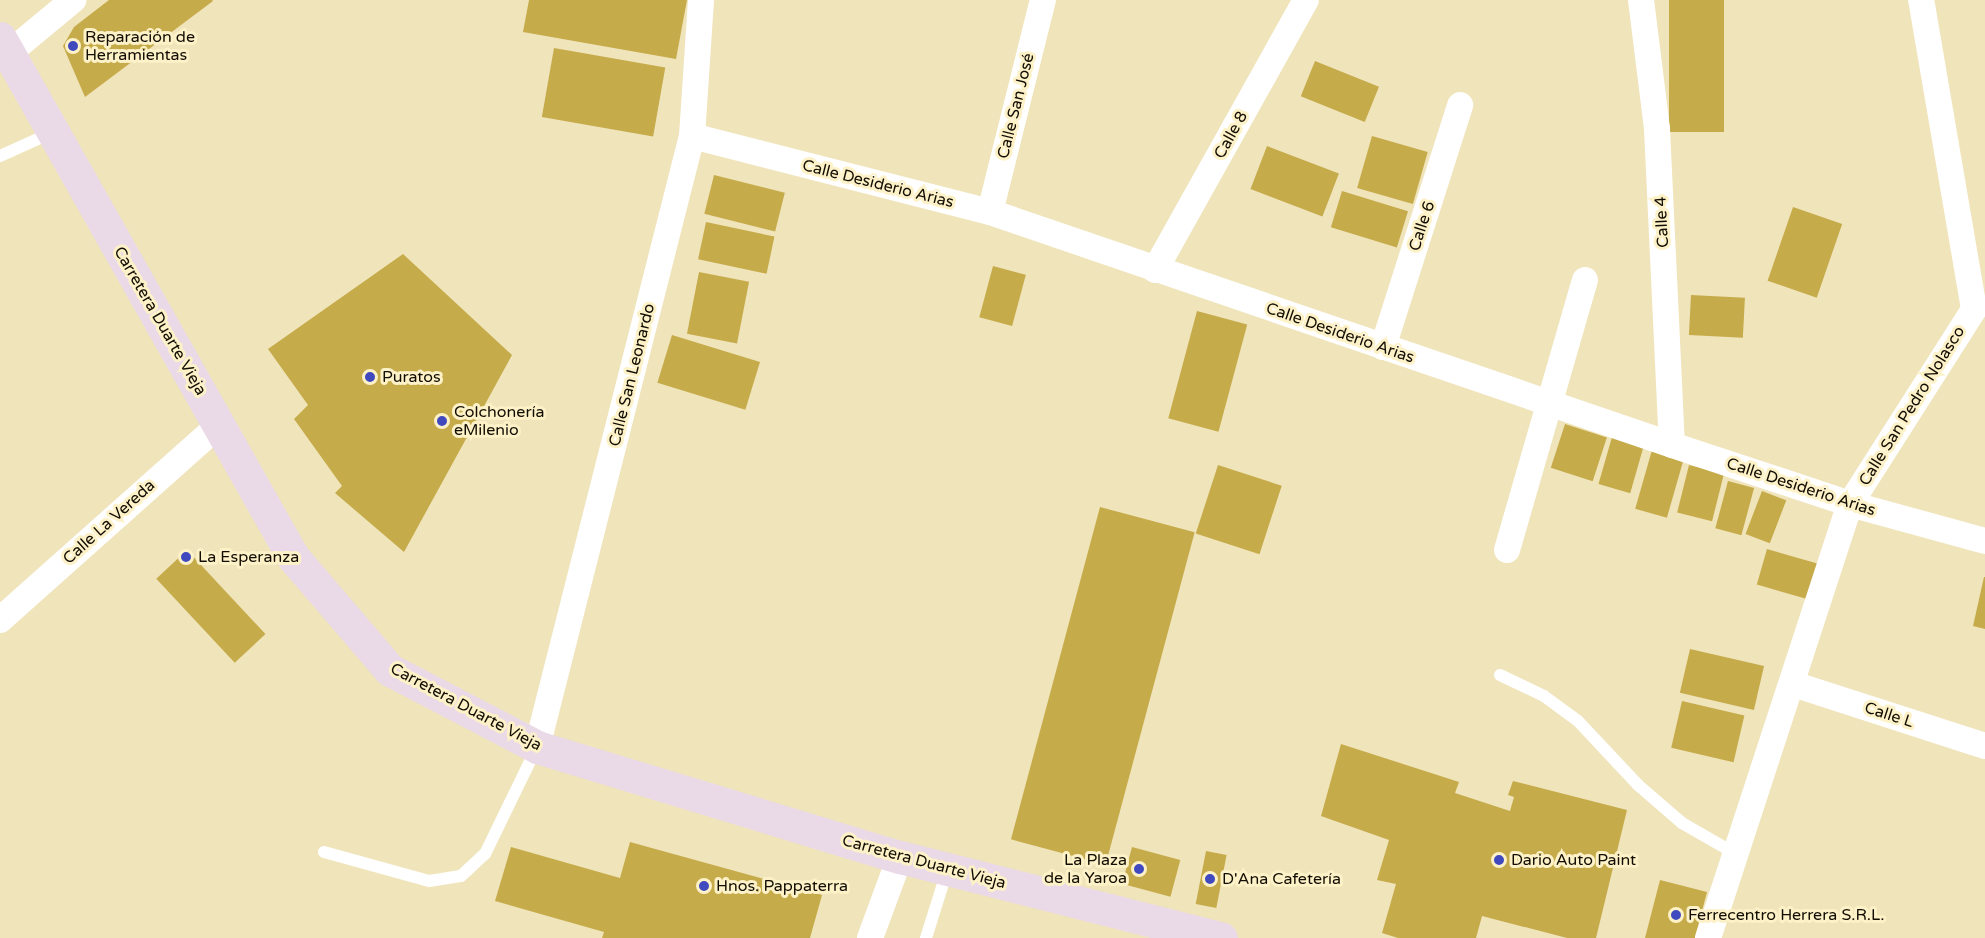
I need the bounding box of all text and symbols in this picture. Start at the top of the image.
place label: Reparación de Herramientas [85,27,195,65]
marker: Reparación de Herramientas [66,39,80,53]
street label: Calle San José [994,51,1038,161]
street label: Calle 8 [1210,108,1252,162]
street label: Calle Desiderio Arias [800,156,956,212]
street label: Calle 4 [1651,196,1673,248]
street label: Calle 6 [1405,199,1439,253]
street label: Carretera Duarte Vieja [110,243,210,399]
street label: Calle Desiderio Arias [1263,299,1417,367]
street label: Calle San Leonardo [605,302,659,448]
street label: Calle San Pedro Nolasco [1855,323,1969,489]
place label: Puratos [382,367,441,387]
marker: Puratos [363,370,377,384]
place label: Colchonería eMilenio [454,402,544,440]
marker: Colchonería eMilenio [435,414,449,428]
street label: Calle Desiderio Arias [1724,454,1878,520]
street label: Calle La Vereda [59,476,159,568]
place label: La Esperanza [198,547,299,567]
marker: La Esperanza [179,550,193,564]
street label: Carretera Duarte Vieja [387,659,545,755]
street label: Calle L [1862,698,1916,732]
street label: Carretera Duarte Vieja [840,831,1008,893]
place label: La Plaza de la Yaroa [1044,850,1127,888]
place label: Dario Auto Paint [1511,850,1636,870]
marker: Dario Auto Paint [1492,853,1506,867]
marker: La Plaza de la Yaroa [1132,862,1146,876]
place label: D'Ana Cafetería [1222,869,1341,889]
marker: D'Ana Cafetería [1203,872,1217,886]
place label: Hnos. Pappaterra [716,876,848,896]
marker: Hnos. Pappaterra [697,879,711,893]
place label: Ferrecentro Herrera S.R.L. [1688,905,1884,925]
marker: Ferrecentro Herrera S.R.L. [1669,908,1683,922]

